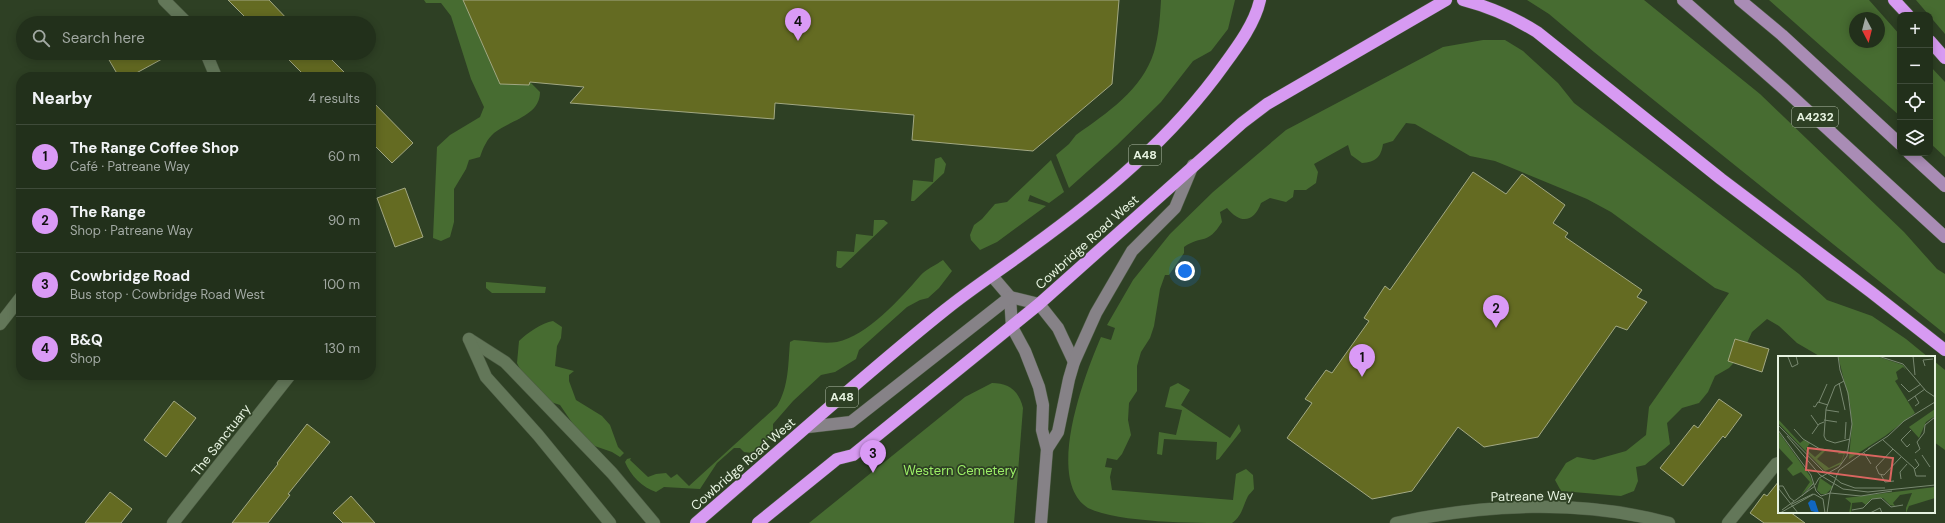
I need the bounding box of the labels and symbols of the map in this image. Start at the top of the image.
pin: 4 [785,8,811,41]
north arrow [1849,12,1885,48]
road number: A4232 [1792,107,1838,127]
road number: A48 [1129,145,1161,165]
street label: Cowbridge Road West [1032,191,1142,293]
your location [1175,261,1195,281]
pin: 2 [1483,295,1509,328]
pin: 1 [1349,344,1375,377]
inset map [1778,356,1935,513]
road number: A48 [826,387,858,407]
street label: The Sanctuary [188,401,254,479]
street label: Cowbridge Road West [687,414,799,514]
pin: 3 [860,440,886,473]
park label: Western Cemetery [903,462,1017,479]
street label: Patreane Way [1491,487,1573,505]

